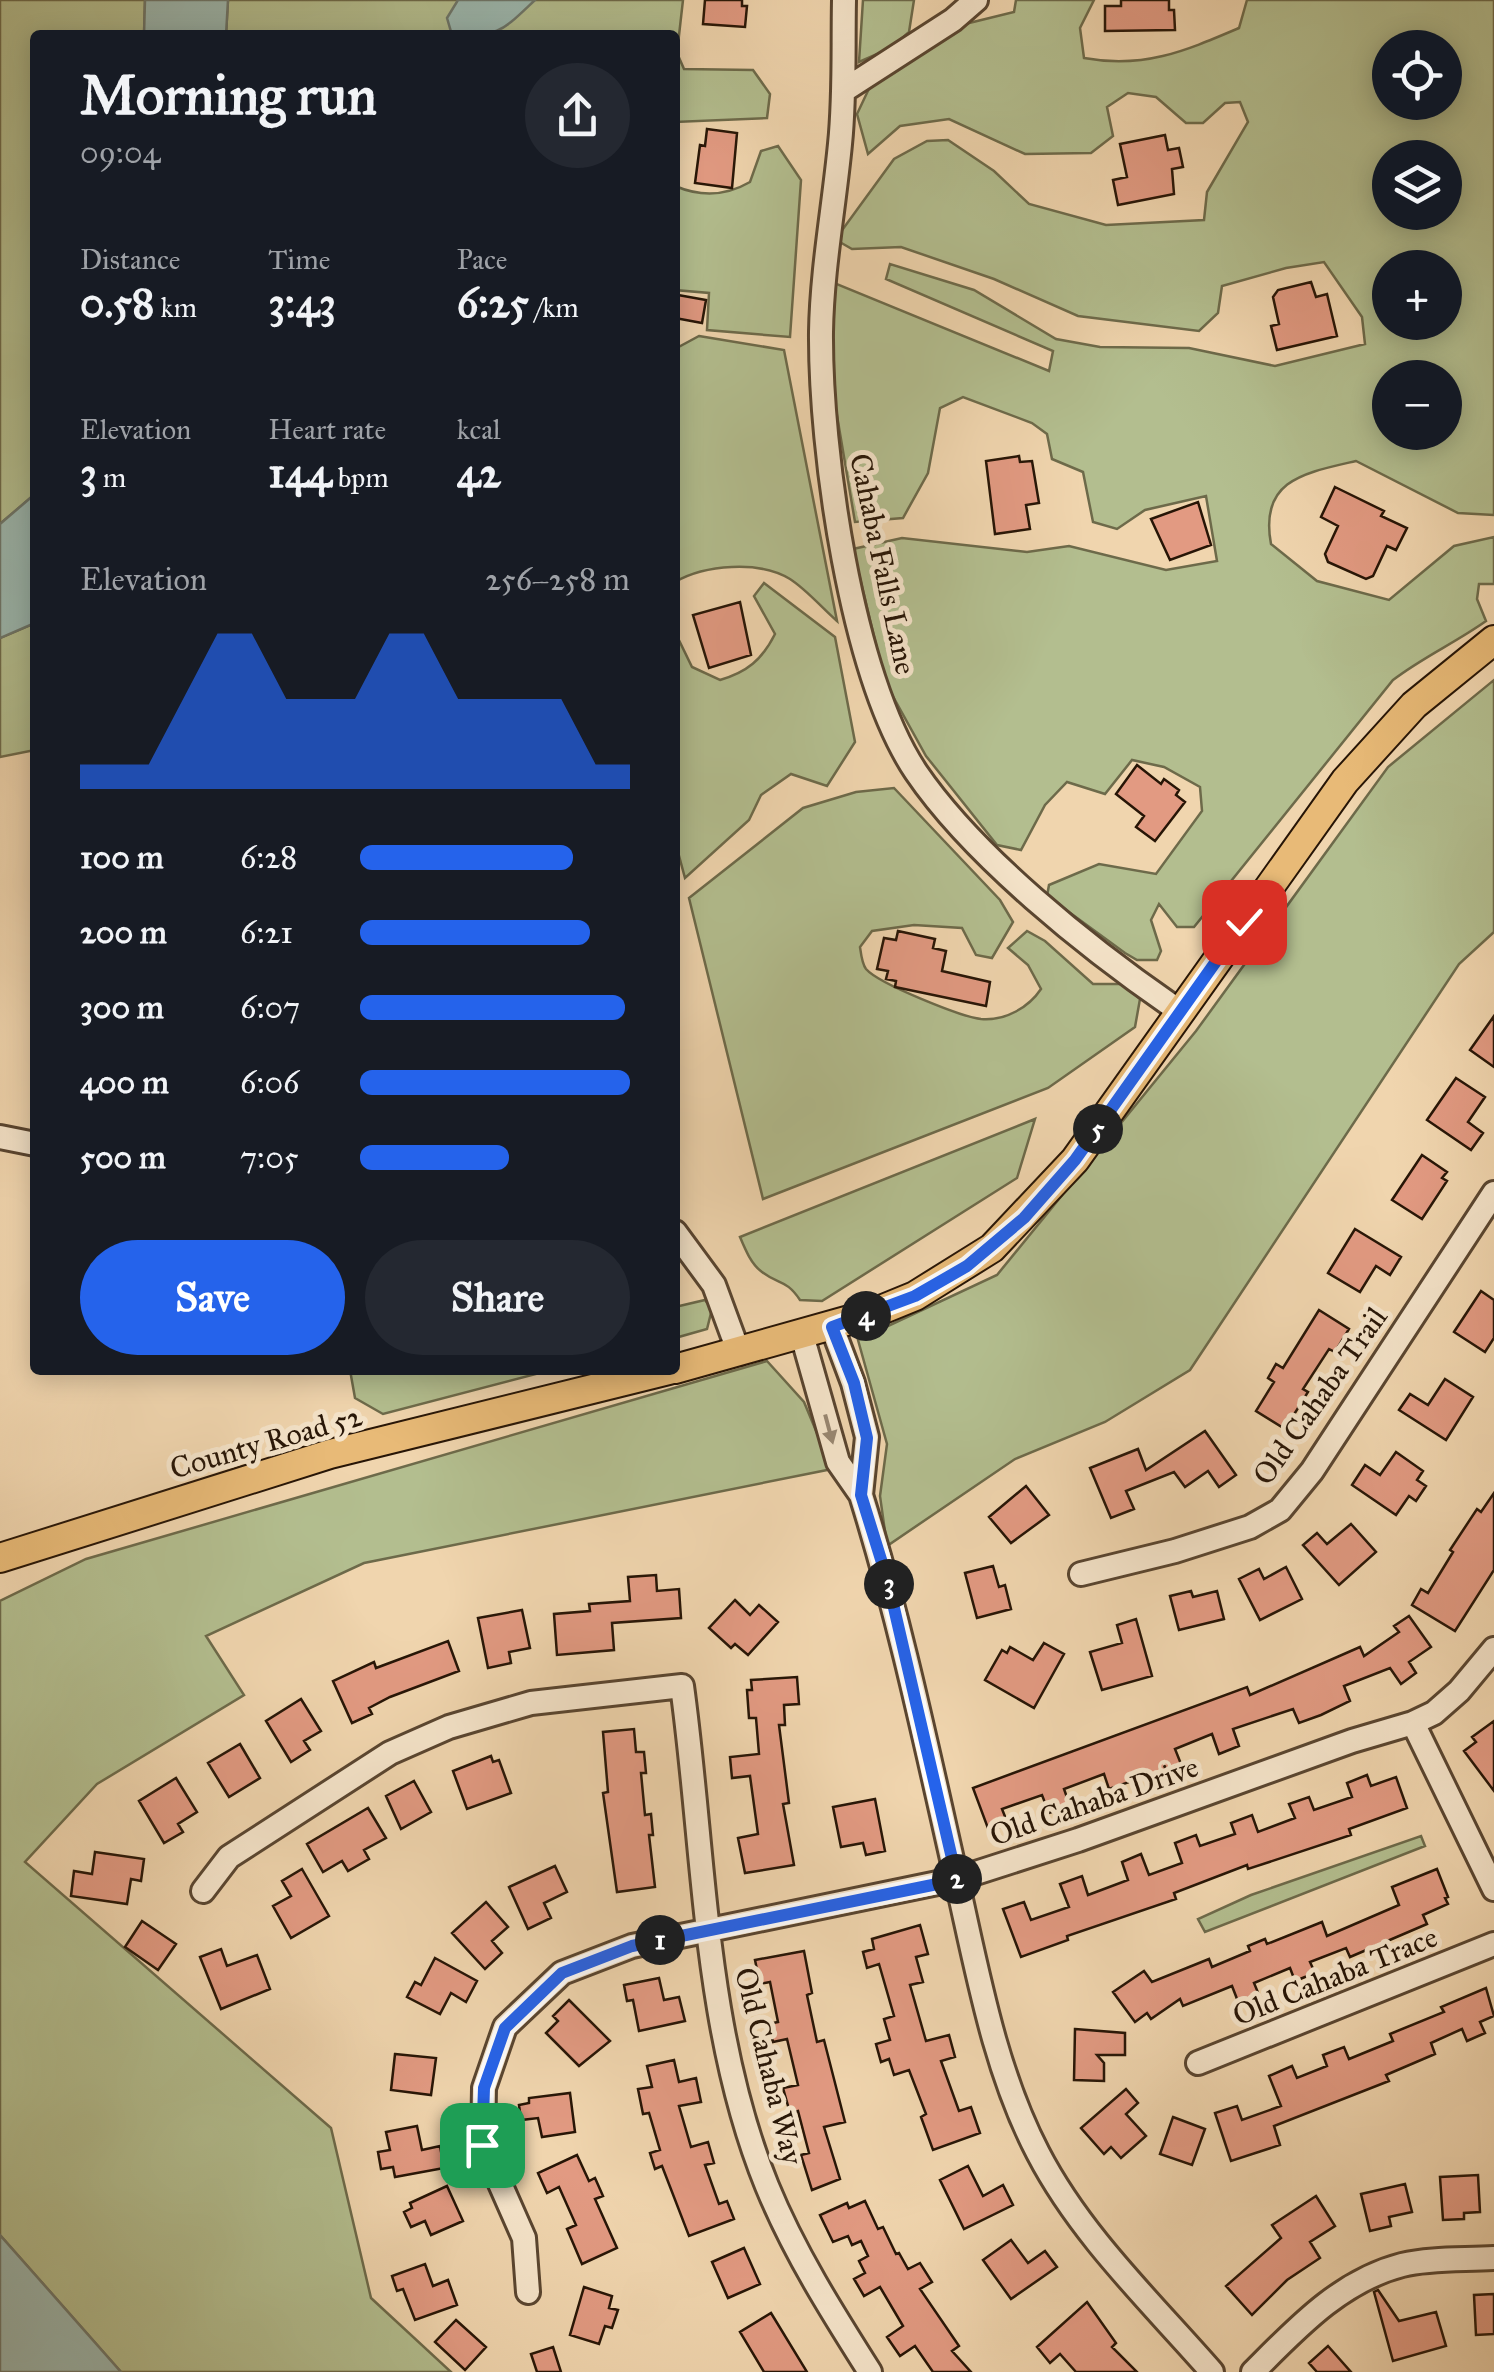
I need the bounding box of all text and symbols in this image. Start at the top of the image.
map controls [1372,30,1462,450]
button: locate [1372,30,1462,120]
text: Morning run [80,62,377,129]
button: share [525,63,630,168]
text: 09:04 [80,133,160,172]
button: layers [1372,140,1462,230]
text: Distance [80,242,180,277]
text: Time [268,242,330,277]
text: Pace [457,242,507,277]
button: + [1372,250,1462,340]
text: 0.58 [80,277,154,329]
text: 3:43 [268,277,336,329]
text: 6:25 [457,277,529,329]
text: km [154,290,197,325]
text: /km [529,290,579,325]
button: − [1372,360,1462,450]
text: Elevation [80,412,191,447]
text: Heart rate [268,412,386,447]
text: kcal [457,412,501,447]
text: 3 [80,447,97,499]
text: 144 [268,447,332,499]
text: 42 [457,447,501,499]
street label: Cahaba Falls Lane [842,450,924,678]
text: m [97,460,126,495]
text: bpm [332,460,389,495]
text: Elevation [80,560,207,599]
text: 256–258 m [485,560,630,599]
text: 100 m [80,838,164,877]
text: 6:28 [240,838,297,877]
pin [1202,880,1287,965]
icon: check [1217,895,1272,950]
text: 200 m [80,913,167,952]
text: 6:21 [240,913,293,952]
text: 300 m [80,988,164,1027]
text: 6:07 [240,988,300,1027]
text: 400 m [80,1063,169,1102]
text: 6:06 [240,1063,300,1102]
pin: 5 [1073,1104,1123,1154]
text: 5 [1091,1111,1105,1146]
text: 500 m [80,1138,166,1177]
text: 7:05 [240,1138,299,1177]
button: Save [80,1240,345,1355]
button: Share [365,1240,630,1355]
pin: 4 [841,1291,891,1341]
text: 4 [858,1298,874,1333]
street label: Old Cahaba Trail [1245,1299,1395,1492]
street label: County Road 52 [166,1397,366,1487]
one-way arrow [822,1414,838,1445]
pin: 3 [864,1559,914,1609]
text: 3 [883,1566,895,1601]
street label: Old Cahaba Drive [985,1749,1203,1853]
pin: 2 [932,1854,982,1904]
text: 2 [950,1861,964,1896]
pin: 1 [635,1915,685,1965]
street label: Old Cahaba Trace [1227,1919,1443,2033]
text: 1 [654,1922,666,1957]
street label: Old Cahaba Way [727,1964,811,2169]
pin [440,2103,525,2188]
icon: arrive [455,2118,510,2173]

